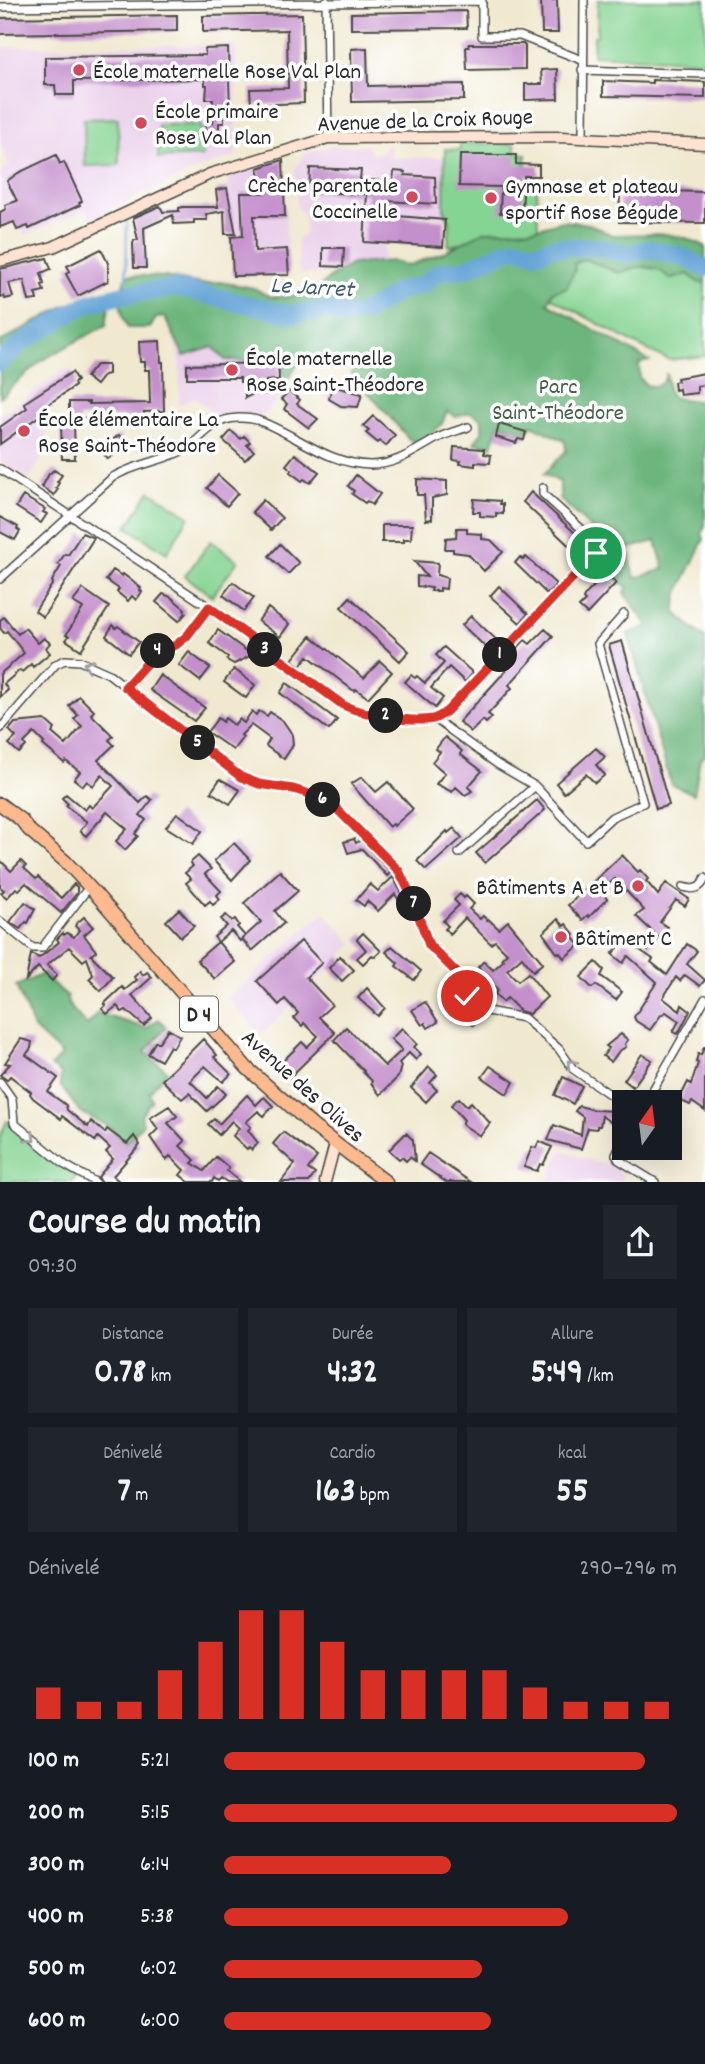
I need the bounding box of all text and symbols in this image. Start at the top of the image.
place label: École maternelle Rose Val Plan [93,57,361,90]
marker: École maternelle Rose Val Plan [71,62,87,78]
place label: École primaire Rose Val Plan [155,97,279,156]
street label: Avenue de la Croix Rouge [317,102,533,143]
marker: École primaire Rose Val Plan [133,115,149,131]
place label: Crèche parentale Coccinelle [247,171,398,230]
place label: Gymnase et plateau sportif Rose Bégude [505,172,678,231]
marker: Crèche parentale Coccinelle [404,189,420,205]
marker: Gymnase et plateau sportif Rose Bégude [483,190,499,206]
water label: Le Jarret [269,270,356,308]
place label: École maternelle Rose Saint-Théodore [246,344,424,403]
marker: École maternelle Rose Saint-Théodore [224,362,240,378]
park label: Parc Saint-Théodore [492,372,624,431]
place label: École élémentaire La Rose Saint-Théodore [38,405,219,464]
marker: École élémentaire La Rose Saint-Théodore [16,423,32,439]
pin [566,523,626,583]
icon: arrive [577,534,615,572]
pin: 3 [247,632,282,668]
pin: 4 [140,634,176,668]
text: 3 [260,636,269,663]
text: 4 [154,637,161,664]
pin: 1 [482,638,518,672]
text: 1 [497,641,502,668]
one-way arrow [83,659,95,673]
pin: 2 [368,698,404,734]
text: 2 [381,702,390,729]
pin: 5 [180,726,216,760]
text: 5 [193,729,202,756]
pin: 6 [306,782,340,818]
text: 6 [318,786,327,813]
place label: Bâtiments A et B [476,873,624,906]
marker: Bâtiments A et B [630,878,646,894]
pin: 7 [396,886,432,922]
text: 7 [410,890,417,917]
place label: Bâtiment C [575,924,672,957]
marker: Bâtiment C [553,929,569,945]
pin [437,966,497,1026]
icon: check [448,977,486,1015]
road number: D 4 [180,996,218,1032]
street label: Avenue des Olives [233,1023,371,1152]
one-way arrow [566,1059,579,1072]
north arrow [612,1090,682,1160]
map controls [612,1090,682,1160]
one-way arrow [23,1130,36,1142]
text: Course du matin [28,1197,261,1252]
button: share [603,1205,677,1279]
text: 09:30 [28,1251,78,1284]
text: Distance [102,1322,164,1349]
text: Durée [332,1322,373,1349]
text: Allure [551,1322,594,1349]
text: 0.78 [94,1349,146,1399]
text: 4:32 [327,1349,378,1399]
text: 5:49 [531,1349,583,1399]
text: km [146,1364,172,1391]
text: /km [583,1364,614,1391]
text: Dénivelé [103,1441,162,1468]
text: Cardio [329,1441,376,1468]
text: kcal [558,1441,587,1468]
text: 7 [117,1468,131,1518]
text: 163 [315,1468,355,1518]
text: 55 [556,1468,588,1518]
text: m [131,1483,148,1510]
text: bpm [355,1483,390,1510]
text: Dénivelé [28,1553,100,1586]
text: 290–296 m [580,1553,677,1586]
text: 100 m [28,1745,79,1778]
text: 5:21 [140,1745,170,1778]
text: 200 m [28,1797,84,1830]
text: 5:15 [140,1797,170,1830]
text: 300 m [28,1849,84,1882]
text: 6:14 [140,1849,170,1882]
text: 400 m [28,1901,84,1934]
text: 5:38 [140,1901,174,1934]
text: 500 m [28,1953,85,1986]
text: 6:02 [140,1953,178,1986]
text: 600 m [28,2005,85,2038]
text: 6:00 [140,2005,180,2038]

